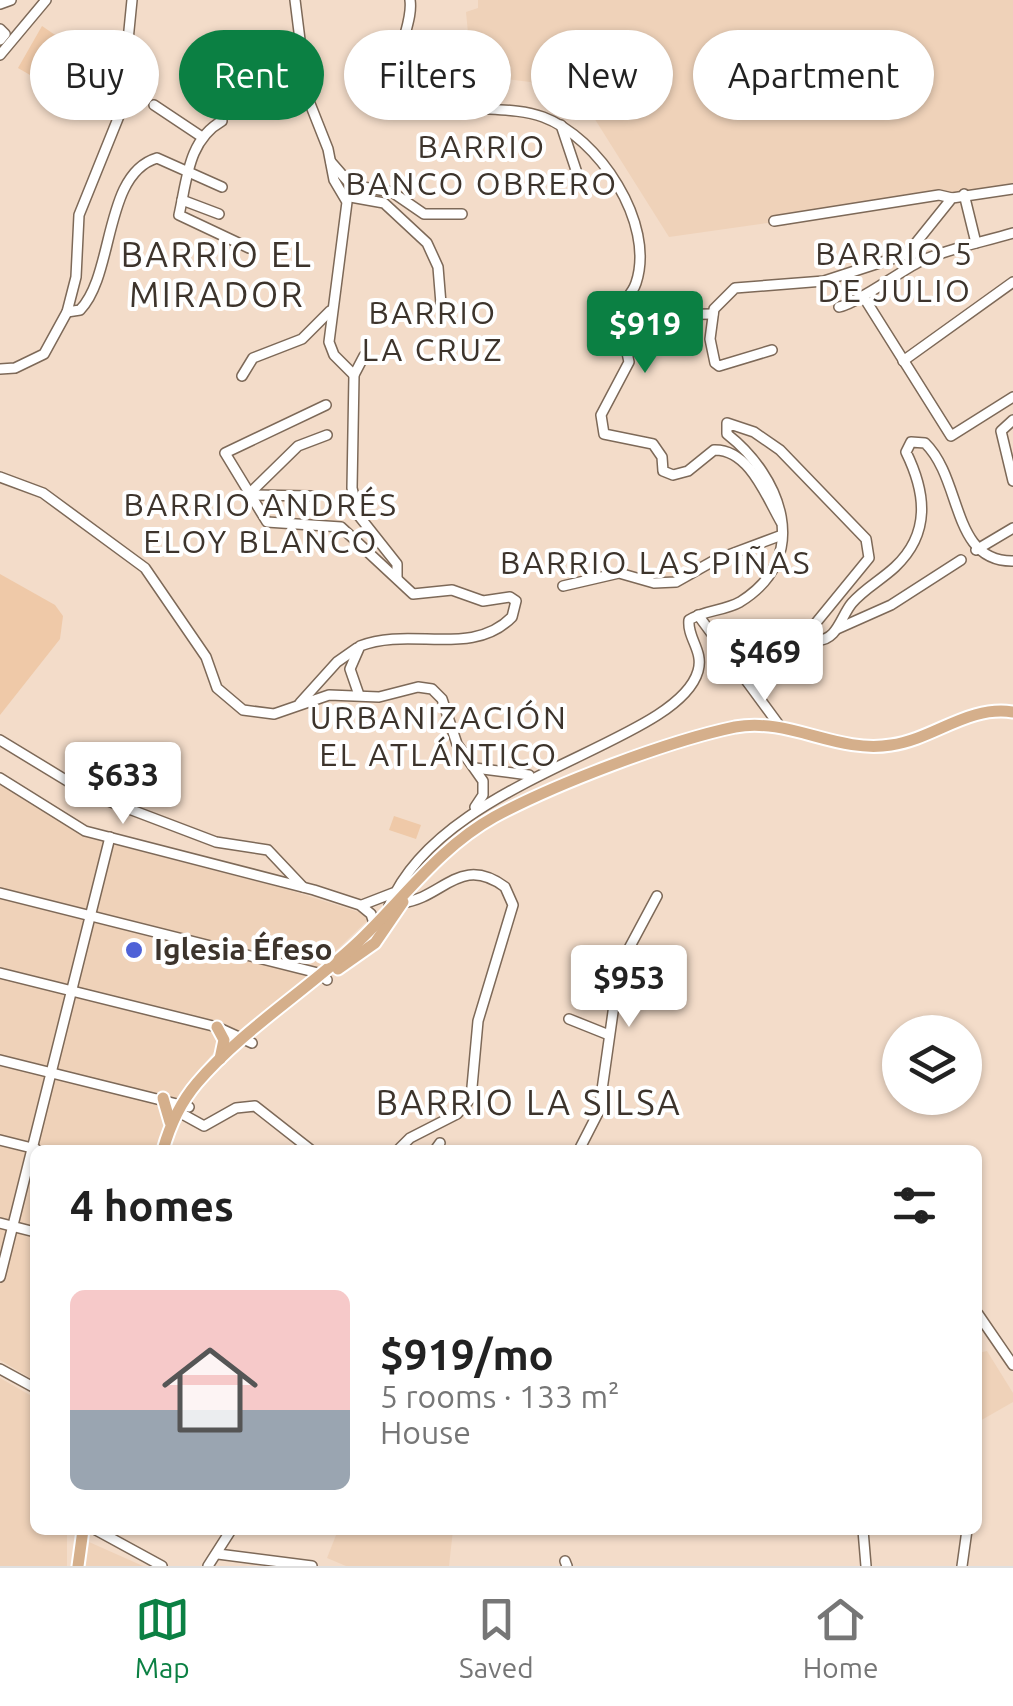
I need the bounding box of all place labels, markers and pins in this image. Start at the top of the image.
pin: $919 [586,291,704,376]
pin: $469 [706,619,824,704]
pin: $633 [64,742,182,827]
place label: Iglesia Éfeso [154,931,333,966]
marker: Iglesia Éfeso [123,939,145,961]
pin: $953 [570,945,688,1030]

